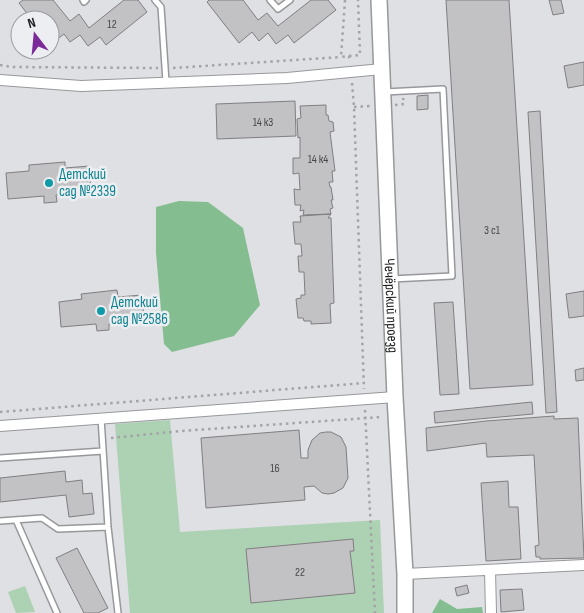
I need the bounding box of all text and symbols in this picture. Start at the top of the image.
north arrow [10,10,60,60]
text: N [26,14,37,32]
house number: 12 [107,17,117,32]
house number: 14 к3 [253,115,273,130]
house number: 14 к4 [308,152,328,167]
place label: Детский сад №2339 [59,165,116,201]
marker: Детский сад №2339 [43,177,55,189]
house number: 3 с1 [484,223,501,238]
street label: Чечёрский проезд [379,258,402,354]
place label: Детский сад №2586 [111,293,168,329]
marker: Детский сад №2586 [95,305,107,317]
house number: 16 [270,461,280,476]
house number: 22 [295,565,305,580]

